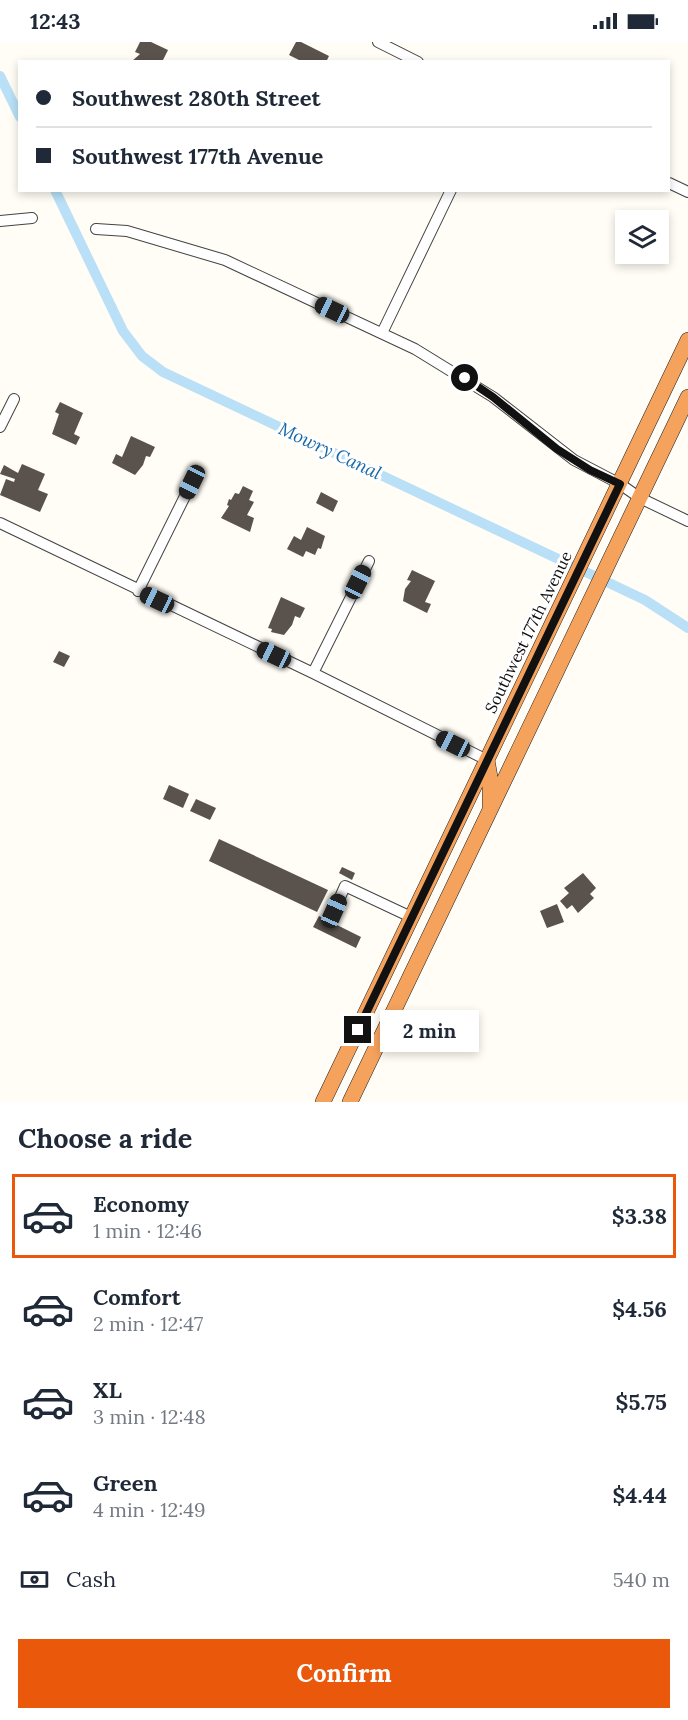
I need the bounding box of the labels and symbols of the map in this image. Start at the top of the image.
car [312,294,352,326]
route start [451,364,478,391]
water label: Mowry Canal [275,417,385,484]
car [176,462,208,502]
street label: Southwest 177th Avenue [480,547,576,716]
car [342,562,374,602]
car [137,584,177,616]
car [254,639,294,671]
car [433,728,473,760]
car [318,891,350,931]
callout: 2 min [379,1009,478,1051]
route end [344,1016,371,1043]

